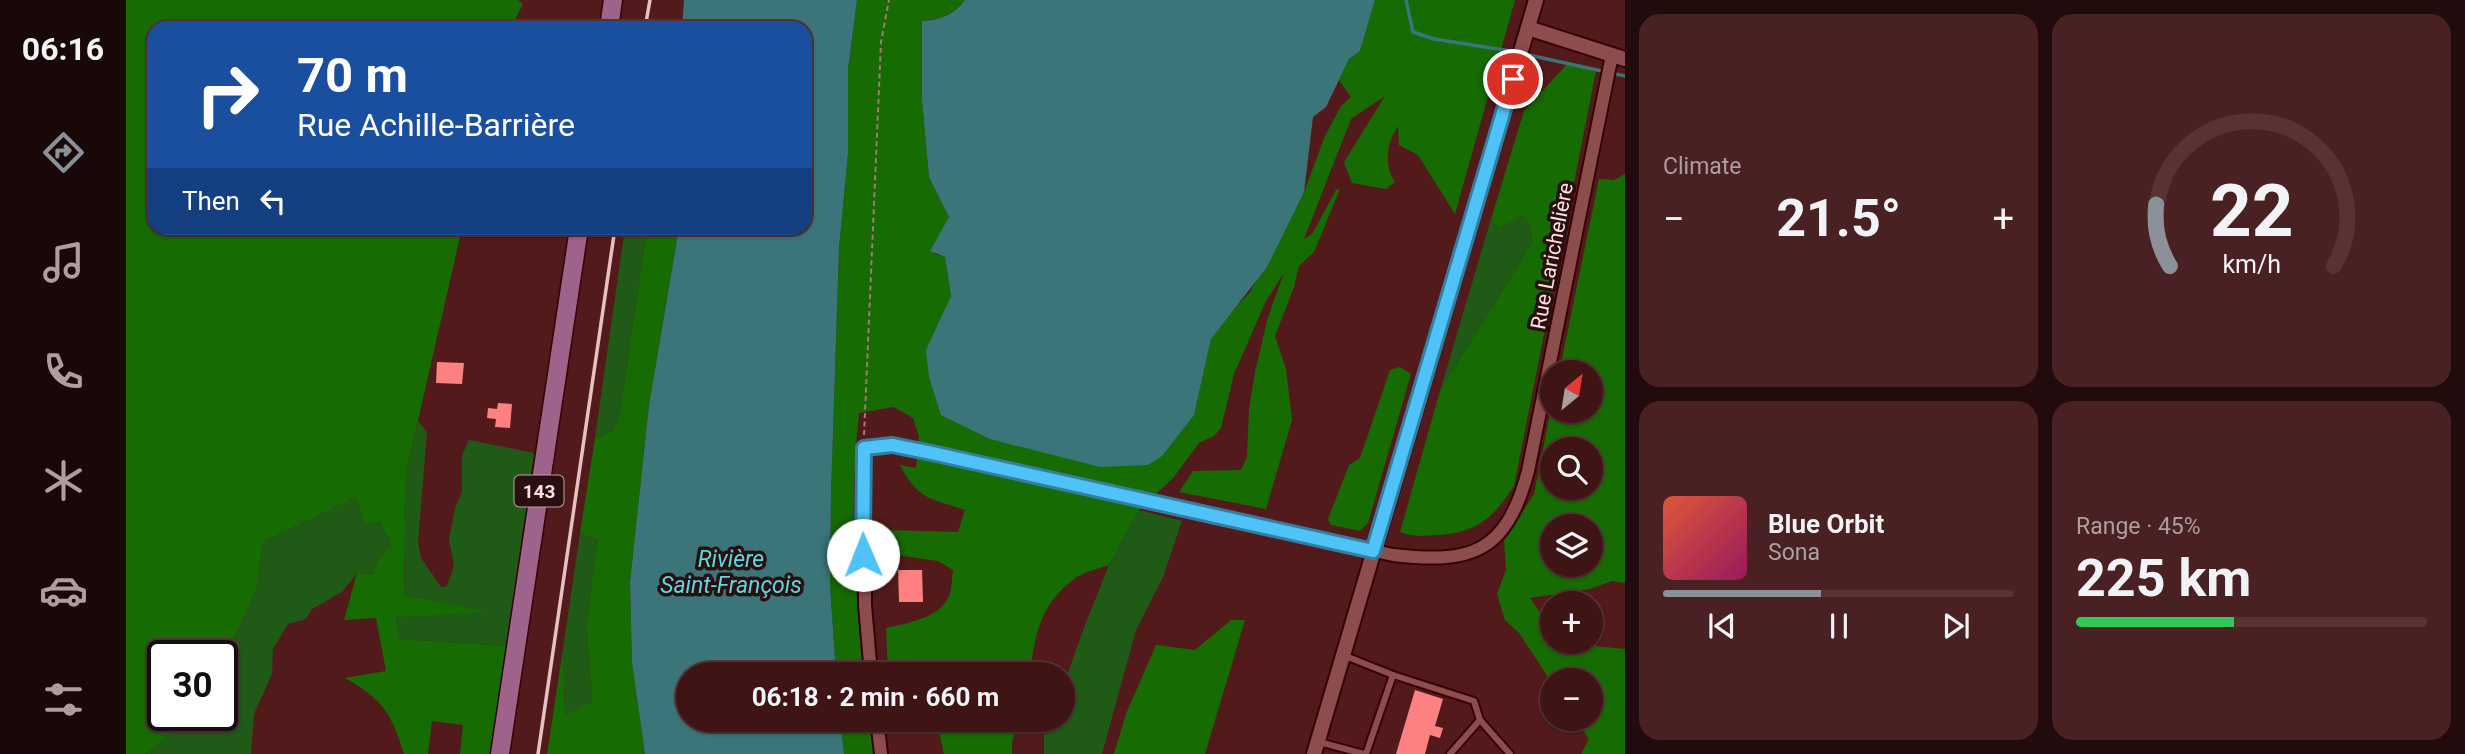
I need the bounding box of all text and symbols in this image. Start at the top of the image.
text: 06:16 [22,30,104,68]
text: 70 m [297,47,408,104]
icon: right [182,49,273,140]
pin [1483,49,1543,109]
icon: arrive [1494,60,1532,98]
text: Rue Achille-Barrière [297,106,575,144]
icon: directions [39,128,88,177]
text: Climate [1663,153,1742,180]
text: 22 [2210,169,2293,255]
street label: Rue Larichelière [1526,181,1578,331]
icon: left [254,182,292,220]
text: Then [182,186,240,216]
text: 21.5° [1776,188,1901,249]
text: − [1663,197,1685,241]
text: + [1992,197,2014,241]
icon: music [39,238,88,287]
text: km/h [2222,250,2281,279]
icon: phone [39,347,88,396]
north arrow [1540,360,1603,424]
map controls [1540,360,1603,731]
button: search [1540,437,1603,500]
icon: climate [39,456,88,505]
road number: 143 [514,476,564,506]
text: Blue Orbit [1768,509,1884,539]
text: Range · 45% [2076,513,2201,540]
button: layers [1540,514,1603,577]
position arrow [826,518,900,592]
text: Sona [1768,539,1820,566]
water label: Rivière Saint-François [660,546,802,599]
text: 225 km [2076,548,2251,609]
icon: car [39,566,88,615]
button: + [1540,591,1603,654]
icon: previous [1703,607,1741,645]
icon: pause [1820,607,1858,645]
icon: next [1937,607,1975,645]
speed limit sign: 30 [147,640,238,731]
button: − [1540,668,1603,731]
icon: filters [39,675,88,724]
text: 06:18 · 2 min · 660 m [752,682,999,712]

